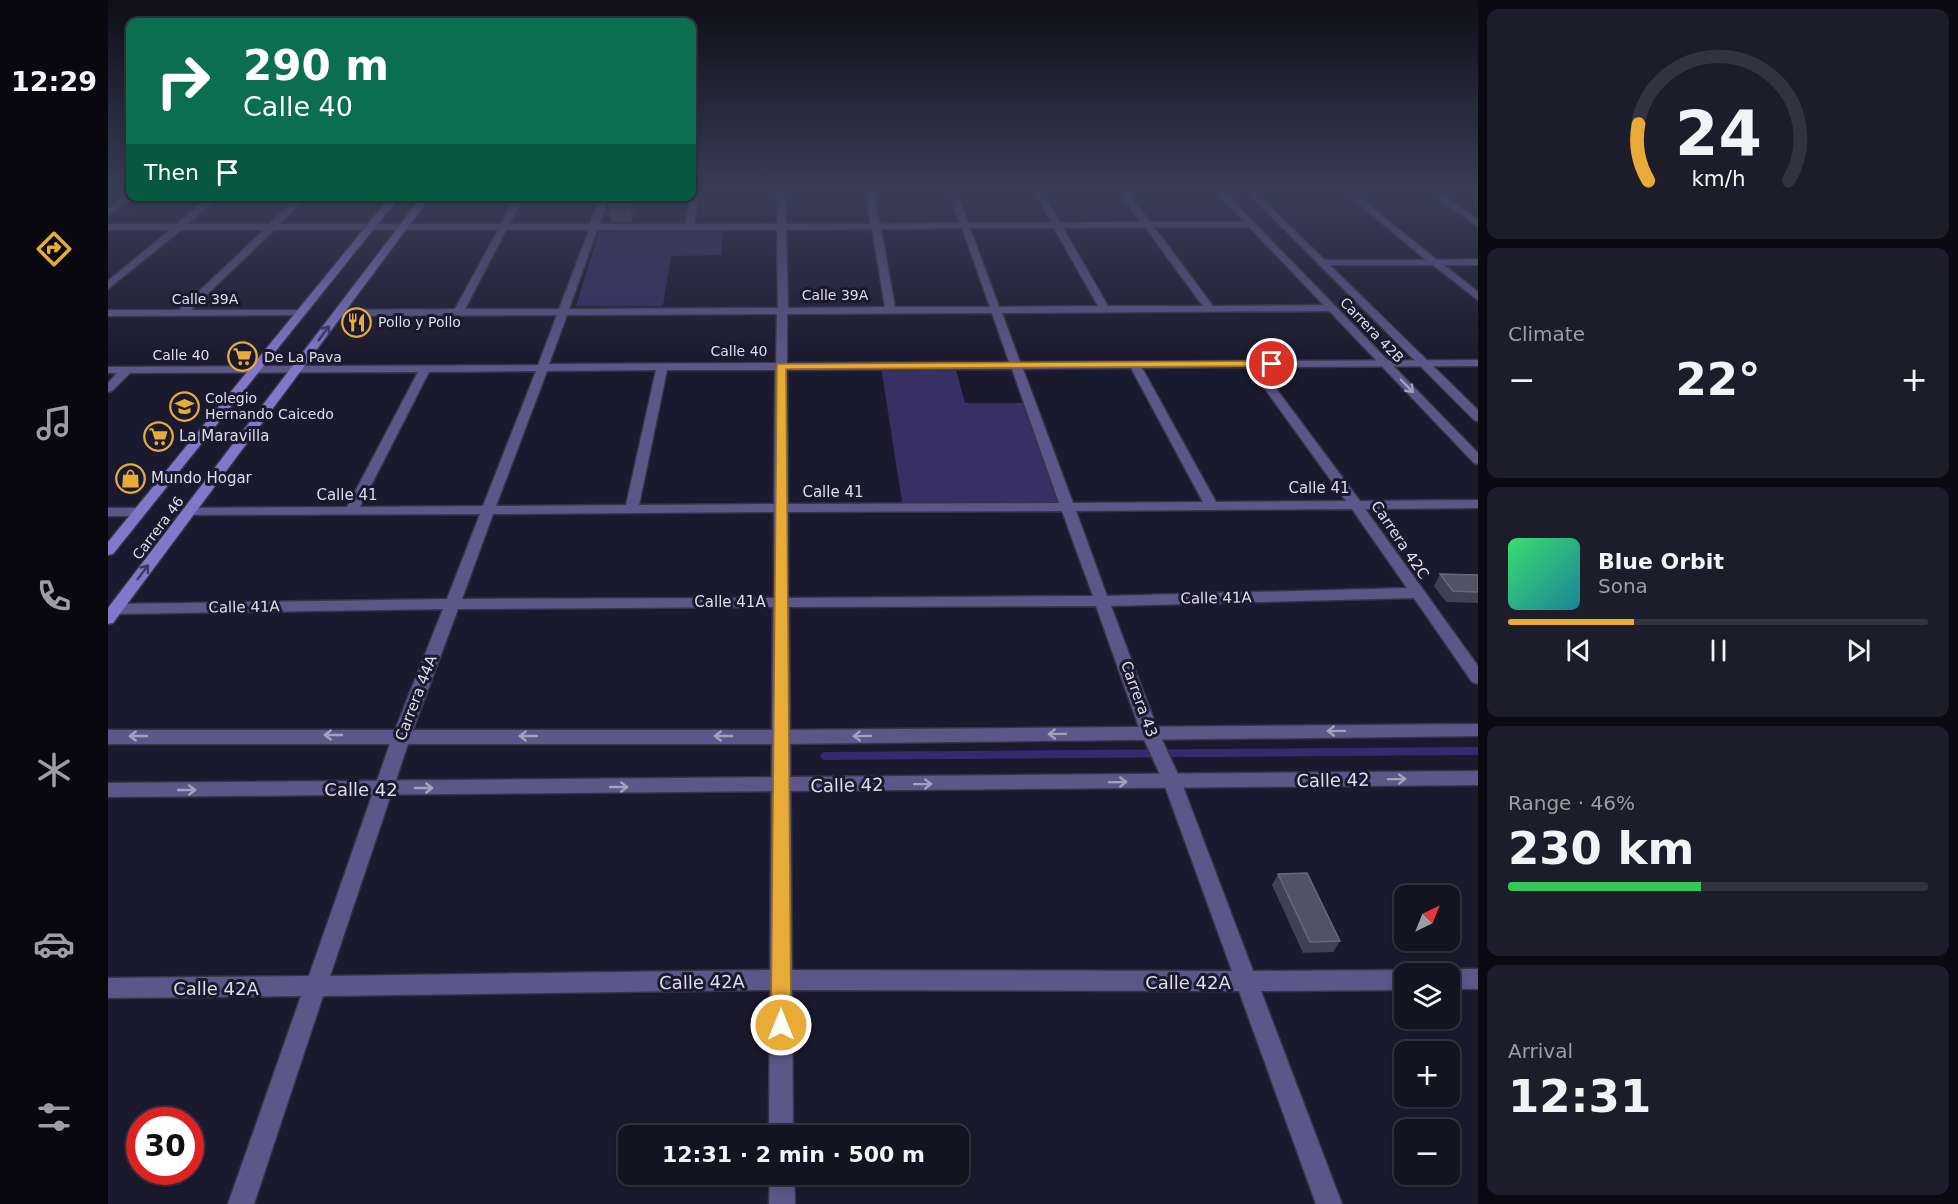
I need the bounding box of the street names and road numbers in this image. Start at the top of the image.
street label: Calle 39A [802,287,869,303]
street label: Calle 39A [172,291,239,307]
street label: Carrera 42B [1337,294,1407,366]
street label: Calle 40 [710,343,768,359]
street label: Calle 40 [152,347,210,363]
street label: Calle 41 [1288,479,1350,497]
street label: Calle 41 [802,483,864,501]
street label: Calle 41 [316,486,378,504]
street label: Carrera 46 [129,493,187,563]
street label: Carrera 42C [1367,498,1433,582]
street label: Calle 41A [1180,588,1253,608]
street label: Calle 41A [694,593,766,611]
street label: Calle 41A [208,597,281,617]
street label: Carrera 44A [391,652,441,743]
street label: Carrera 43 [1117,658,1161,740]
street label: Calle 42 [1296,769,1370,791]
street label: Calle 42 [810,774,884,796]
street label: Calle 42 [324,779,398,800]
street label: Calle 42A [659,971,746,993]
street label: Calle 42A [1145,972,1231,993]
street label: Calle 42A [173,978,259,999]

